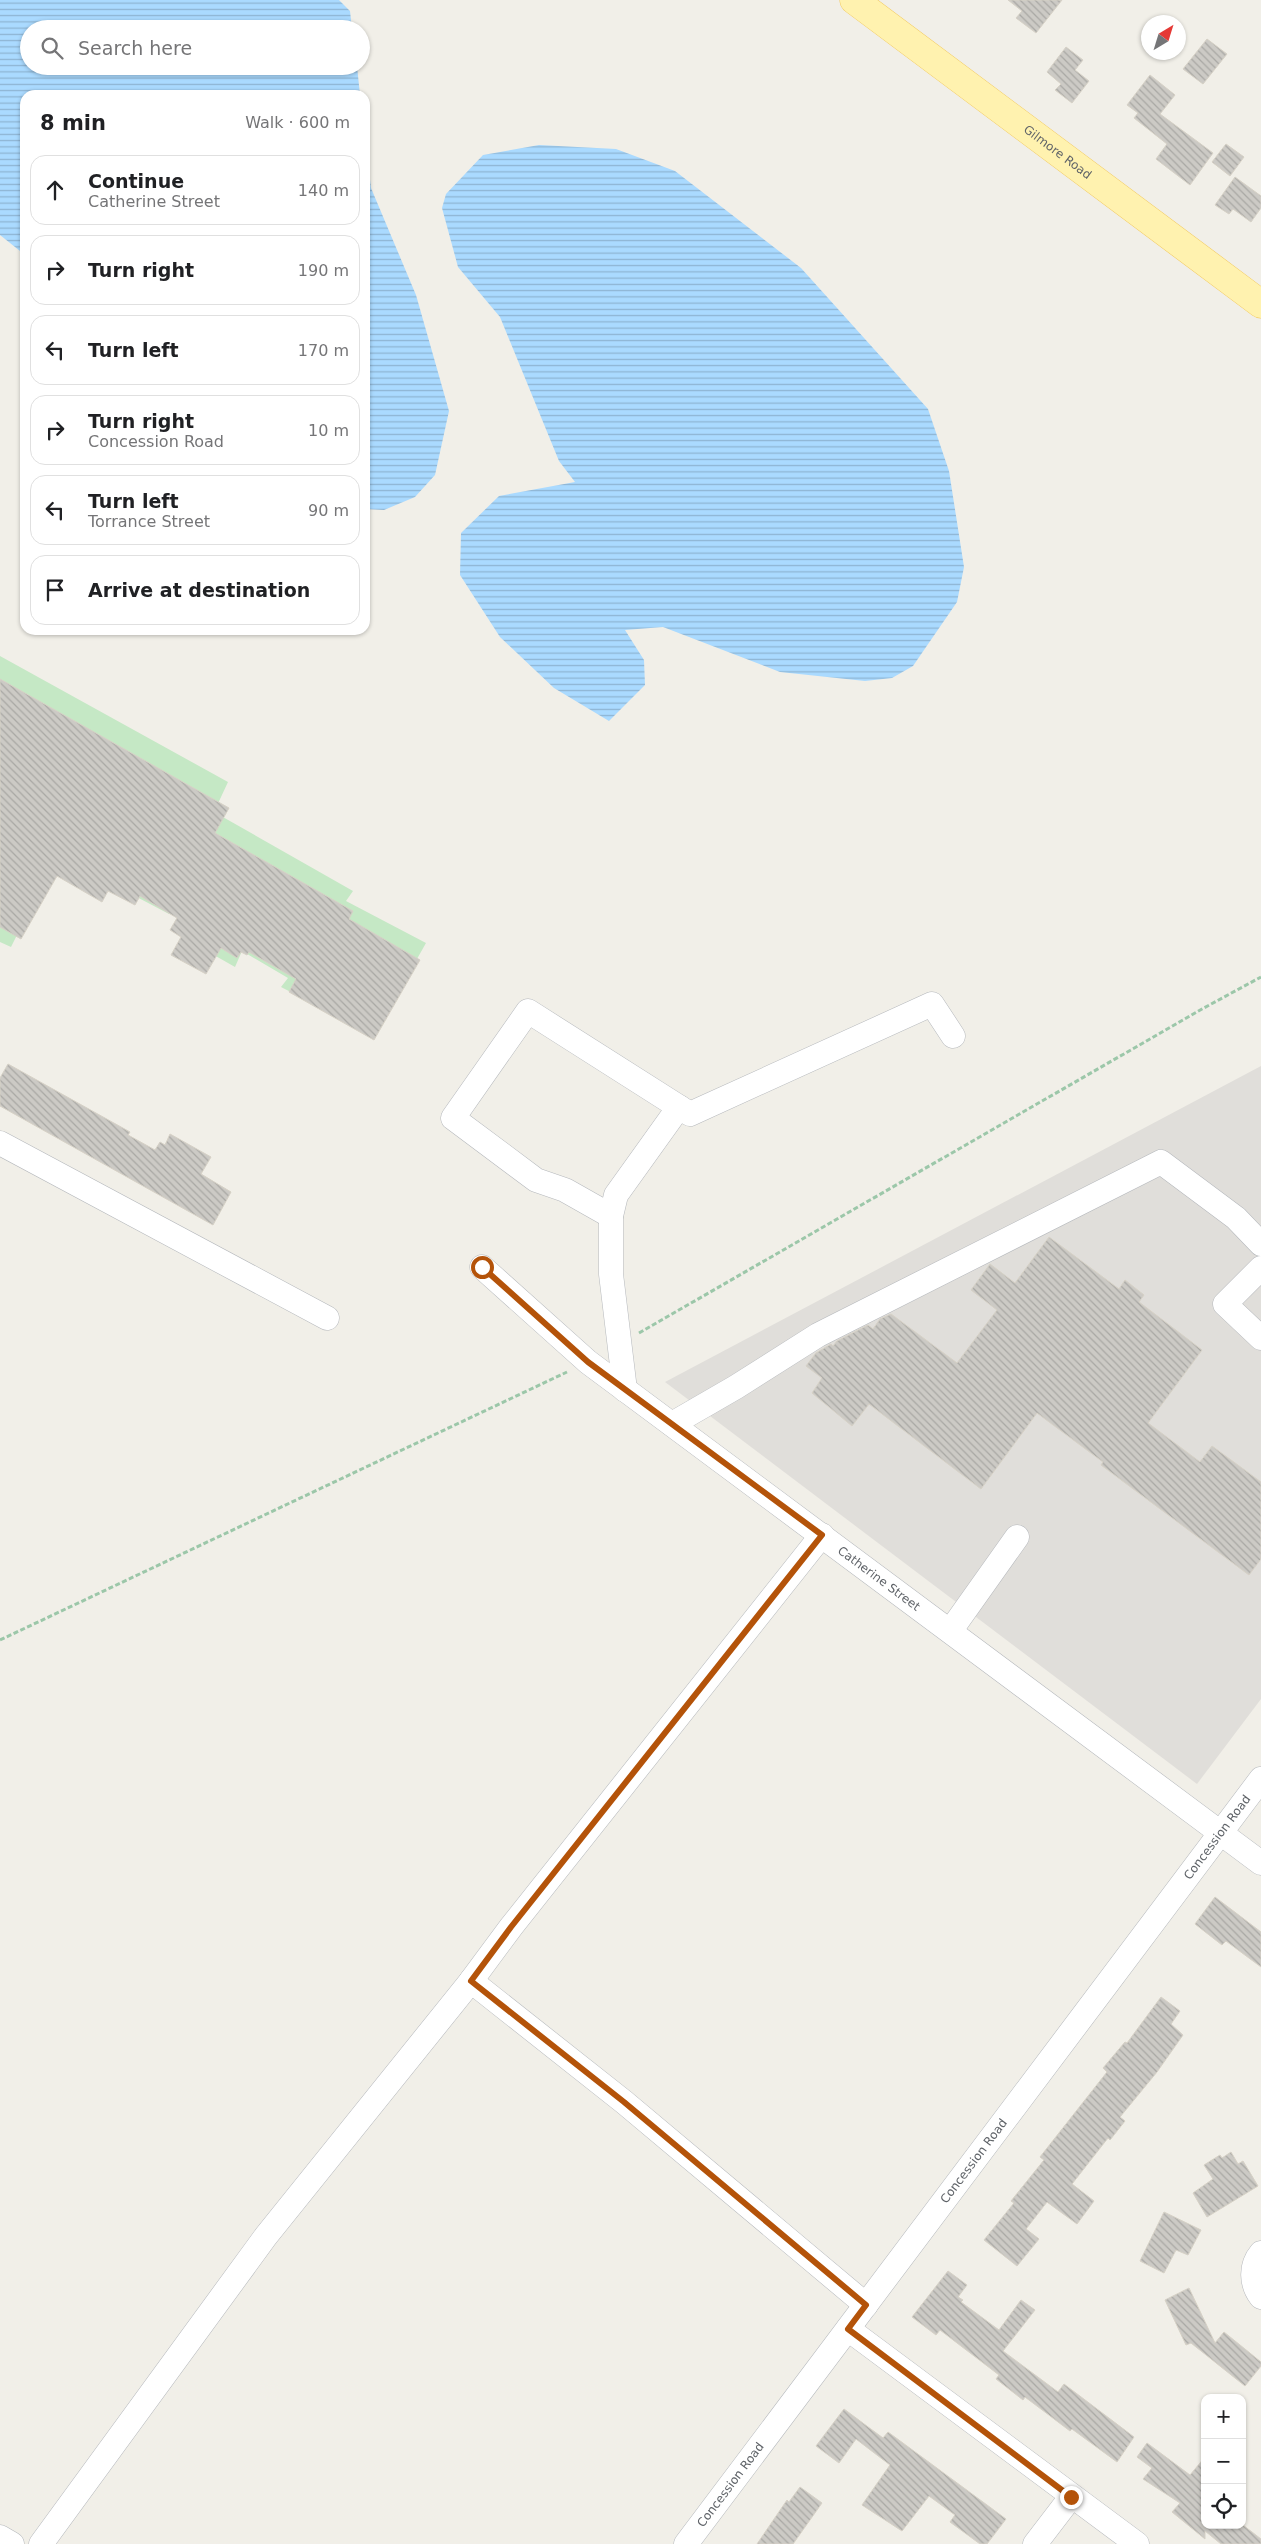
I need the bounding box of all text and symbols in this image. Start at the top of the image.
north arrow [1141,15,1186,60]
search box [20,20,370,75]
icon: search [38,34,66,62]
text: Search here [78,37,192,59]
text: 8 min [40,111,106,135]
text: Walk · 600 m [245,113,350,132]
street label: Gilmore Road [1021,122,1094,182]
text: Continue [88,170,184,192]
icon: ahead [41,176,69,204]
text: 140 m [298,181,349,200]
text: Catherine Street [88,192,220,211]
icon: right [41,256,69,284]
text: Turn right [88,259,194,281]
text: 190 m [298,261,349,280]
icon: left [41,336,69,364]
text: Turn left [88,339,179,361]
text: 170 m [298,341,349,360]
text: Turn right [88,410,194,432]
icon: right [41,416,69,444]
text: 10 m [308,421,349,440]
text: Concession Road [88,432,224,451]
text: Turn left [88,490,179,512]
icon: left [41,496,69,524]
text: 90 m [308,501,349,520]
text: Torrance Street [88,512,210,531]
icon: arrive [41,576,69,604]
text: Arrive at destination [88,579,310,601]
route start [471,1256,494,1279]
street label: Catherine Street [835,1543,923,1614]
street label: Concession Road [1181,1792,1253,1882]
street label: Concession Road [938,2116,1010,2206]
map controls [1201,2394,1246,2529]
button: + [1201,2394,1246,2439]
button: − [1201,2439,1246,2484]
street label: Concession Road [694,2440,767,2530]
button: locate [1201,2484,1246,2529]
route end [1060,2486,1083,2509]

